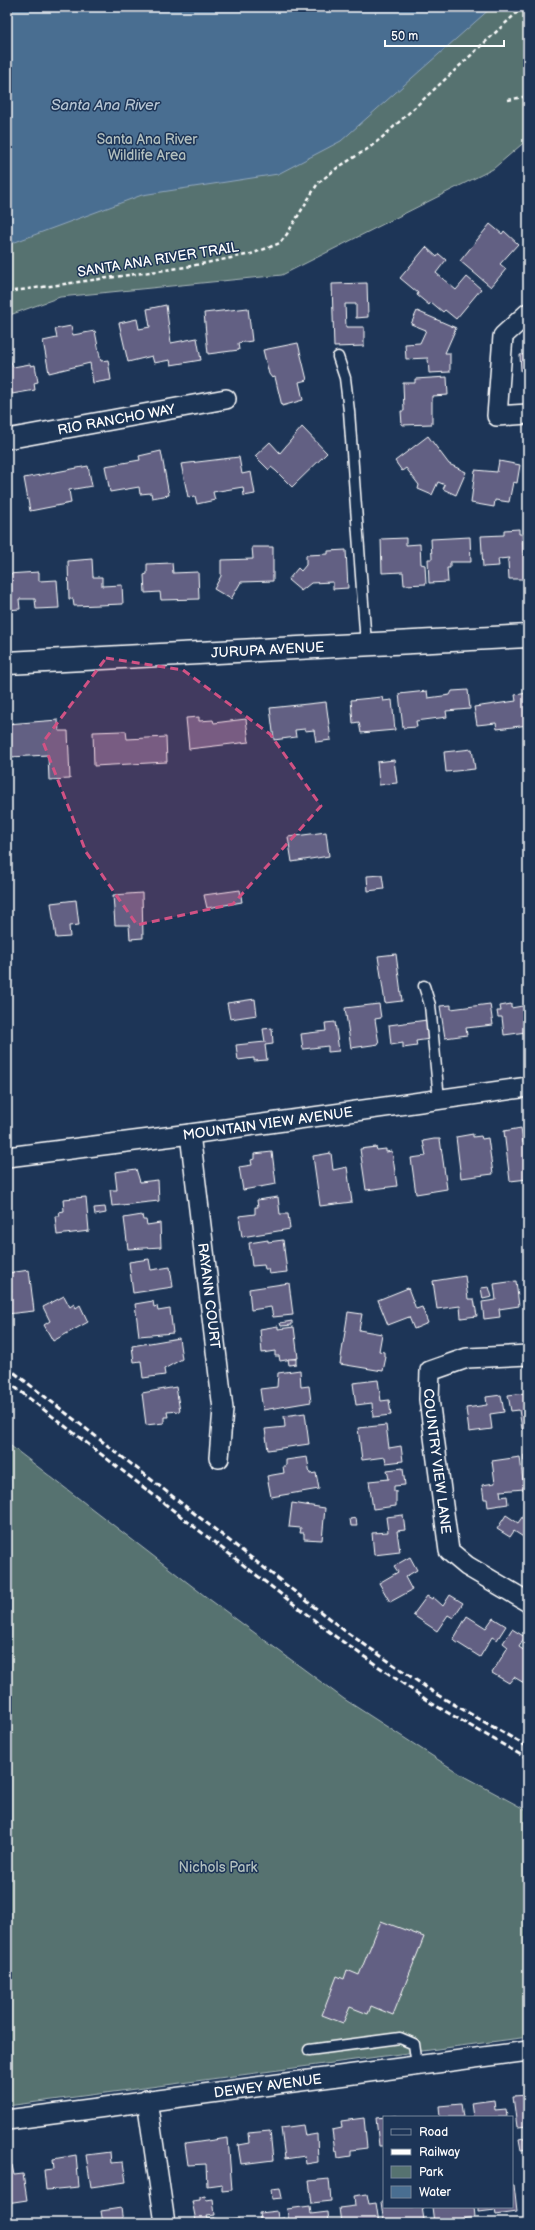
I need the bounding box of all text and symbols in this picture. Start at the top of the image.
scale bar [385,22,504,48]
text: 50 m [391,29,418,44]
water label: Santa Ana River [51,96,161,115]
park label: Santa Ana River Wildlife Area [97,131,198,164]
street label: SANTA ANA RIVER TRAIL [76,238,240,281]
street label: RIO RANCHO WAY [56,400,177,439]
street label: JURUPA AVENUE [211,639,325,661]
street label: MOUNTAIN VIEW AVENUE [182,1103,354,1144]
street label: RAYANN COURT [194,1242,224,1351]
street label: COUNTRY VIEW LANE [420,1388,455,1535]
park label: Nichols Park [179,1859,258,1876]
street label: DEWEY AVENUE [213,2070,323,2102]
legend [383,2116,513,2208]
text: Road [419,2125,448,2140]
text: Railway [419,2145,461,2160]
text: Park [419,2165,443,2180]
text: Water [419,2185,451,2200]

